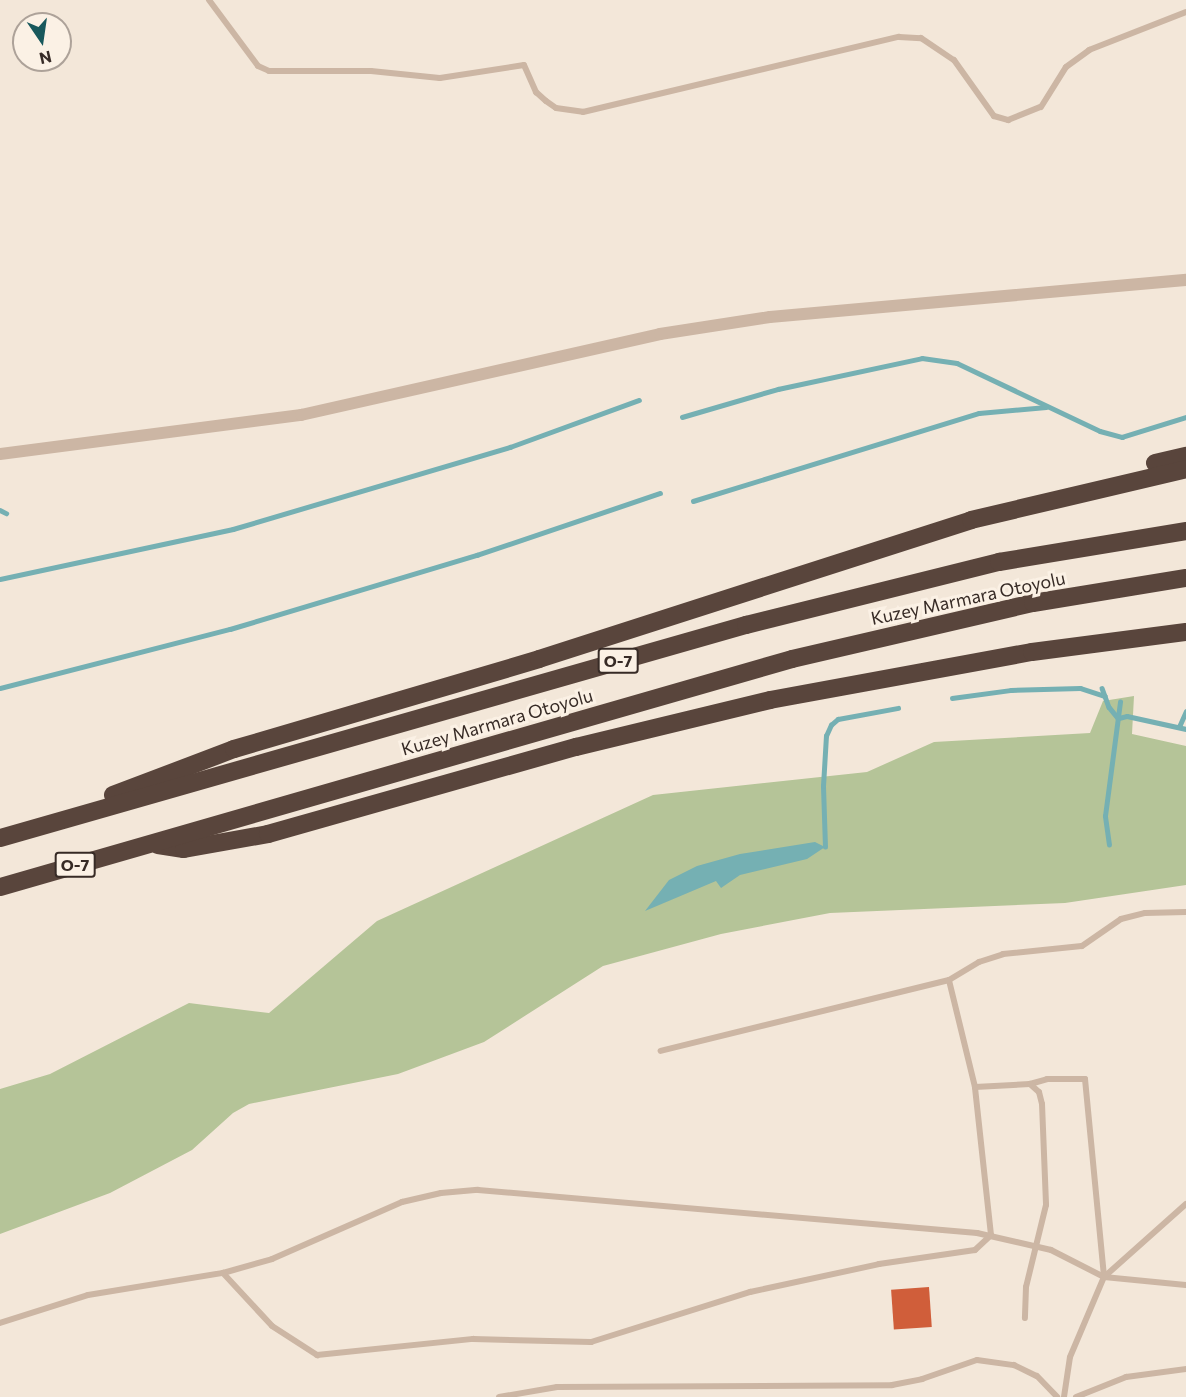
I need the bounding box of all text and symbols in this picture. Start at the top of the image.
north arrow [12,12,72,72]
text: N [38,47,54,69]
street label: Kuzey Marmara Otoyolu [869,567,1067,629]
road number: O-7 [597,648,639,674]
street label: Kuzey Marmara Otoyolu [399,684,595,760]
road number: O-7 [54,852,96,878]

